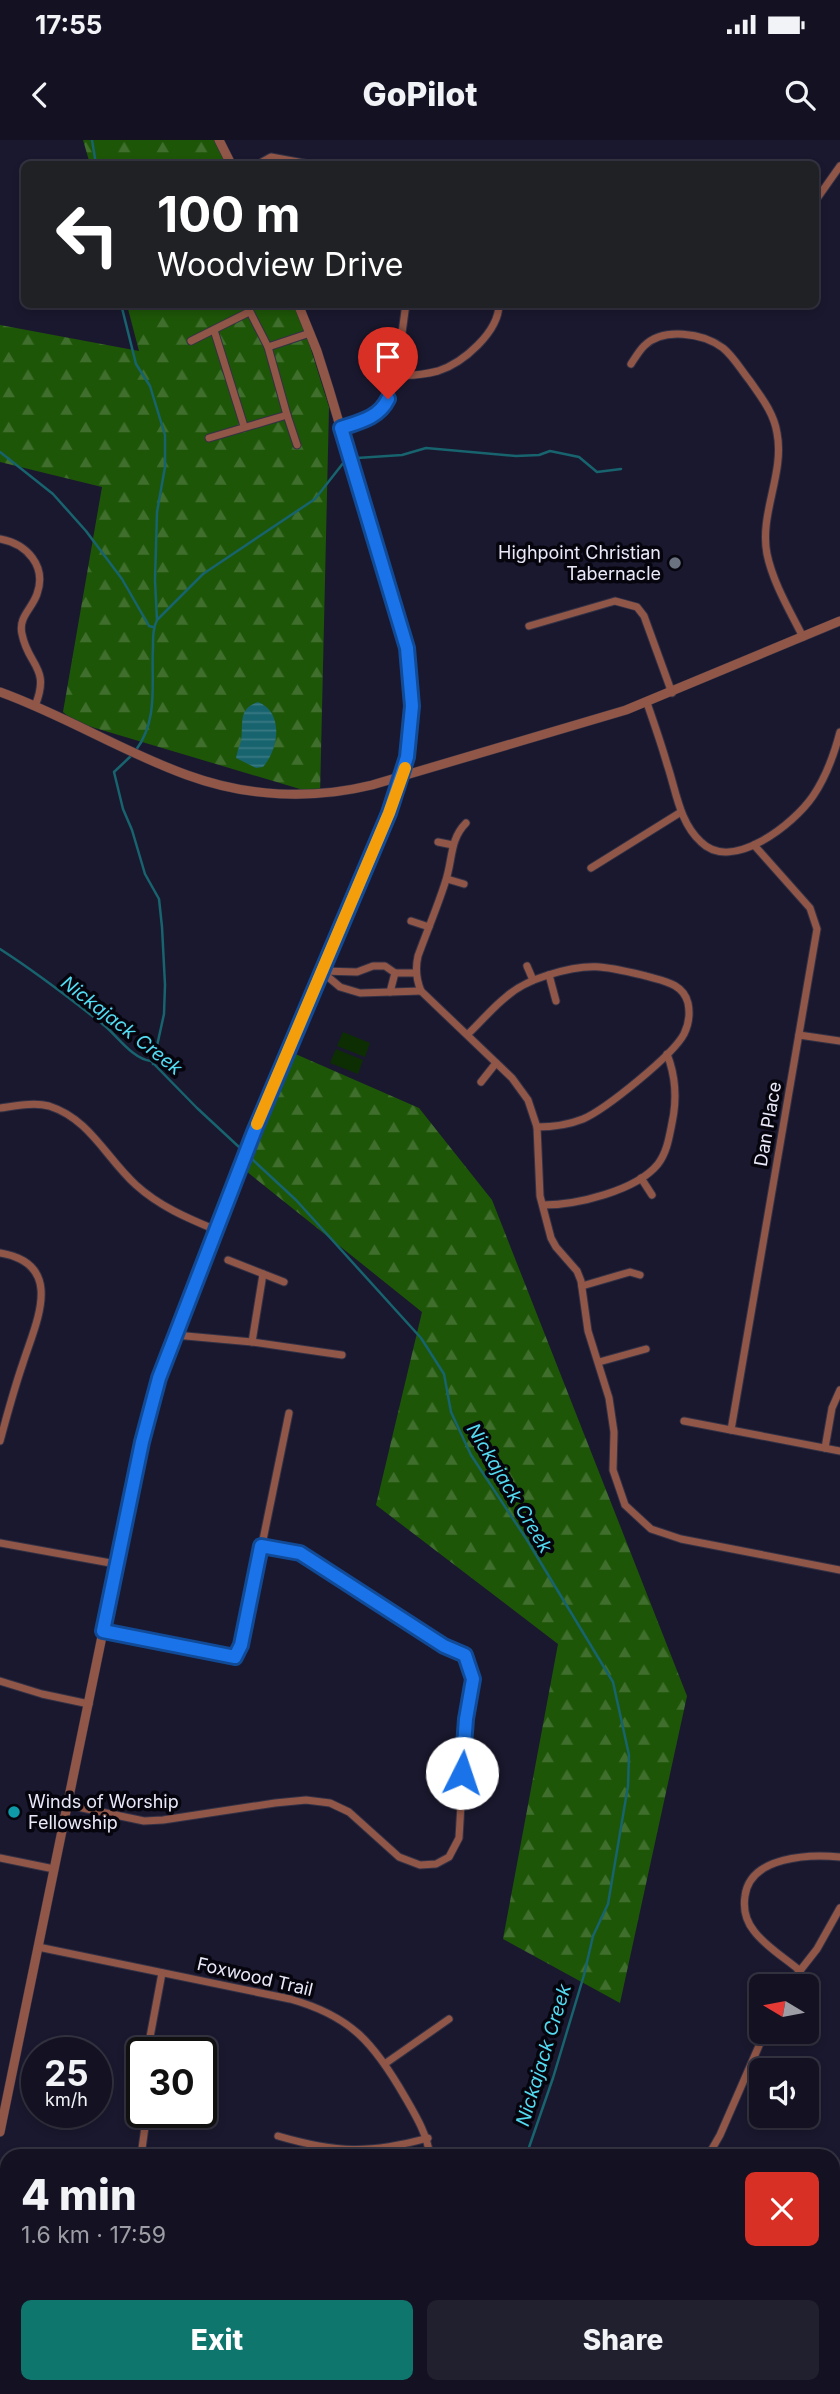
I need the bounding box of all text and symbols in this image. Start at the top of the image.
text: 17:55 [35,9,102,40]
text: GoPilot [363,75,477,114]
icon: back [21,76,59,114]
icon: search [781,76,819,114]
text: 100 m [157,185,301,244]
icon: left [42,189,133,280]
text: Woodview Drive [157,245,403,284]
pin [358,327,418,399]
icon: arrive [369,338,407,376]
place label: Highpoint Christian Tabernacle [498,542,661,584]
marker: Highpoint Christian Tabernacle [667,555,683,571]
water label: Nickajack Creek [57,971,187,1080]
street label: Dan Place [750,1080,785,1168]
water label: Nickajack Creek [462,1419,558,1558]
position arrow [425,1736,499,1810]
place label: Winds of Worship Fellowship [28,1791,179,1833]
marker: Winds of Worship Fellowship [6,1804,22,1820]
street label: Foxwood Trail [195,1953,315,2000]
north arrow [749,1974,819,2044]
map controls [749,1974,819,2128]
water label: Nickajack Creek [511,1981,576,2129]
speed limit sign: 30 [126,2037,217,2128]
text: 25 [44,2052,89,2094]
button: sound [749,2058,819,2128]
text: km/h [45,2089,88,2110]
text: 4 min [21,2169,137,2220]
button: close [745,2172,819,2246]
text: 1.6 km · 17:59 [21,2221,166,2249]
button: Exit [21,2300,413,2380]
button: Share [427,2300,819,2380]

